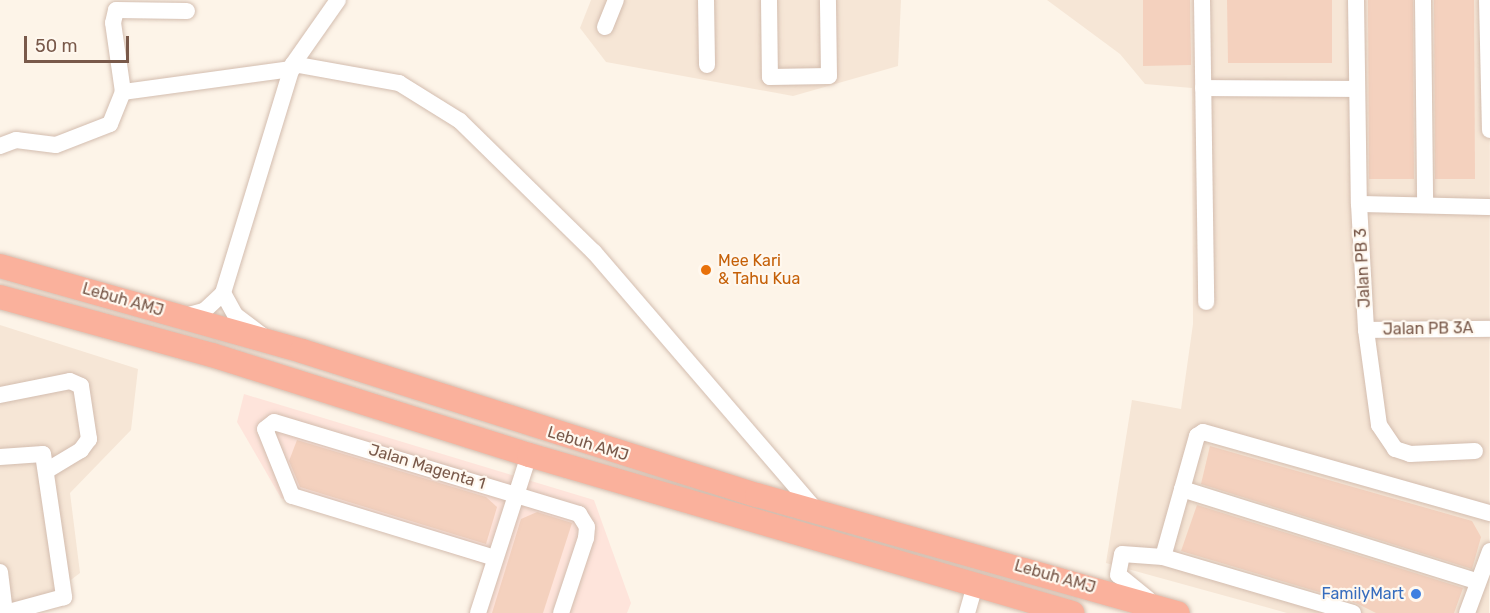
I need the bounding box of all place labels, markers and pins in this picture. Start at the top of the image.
place label: Mee Kari & Tahu Kua [718,251,801,289]
marker: Mee Kari & Tahu Kua [699,263,713,277]
place label: FamilyMart [1322,584,1404,604]
marker: FamilyMart [1409,587,1423,601]

